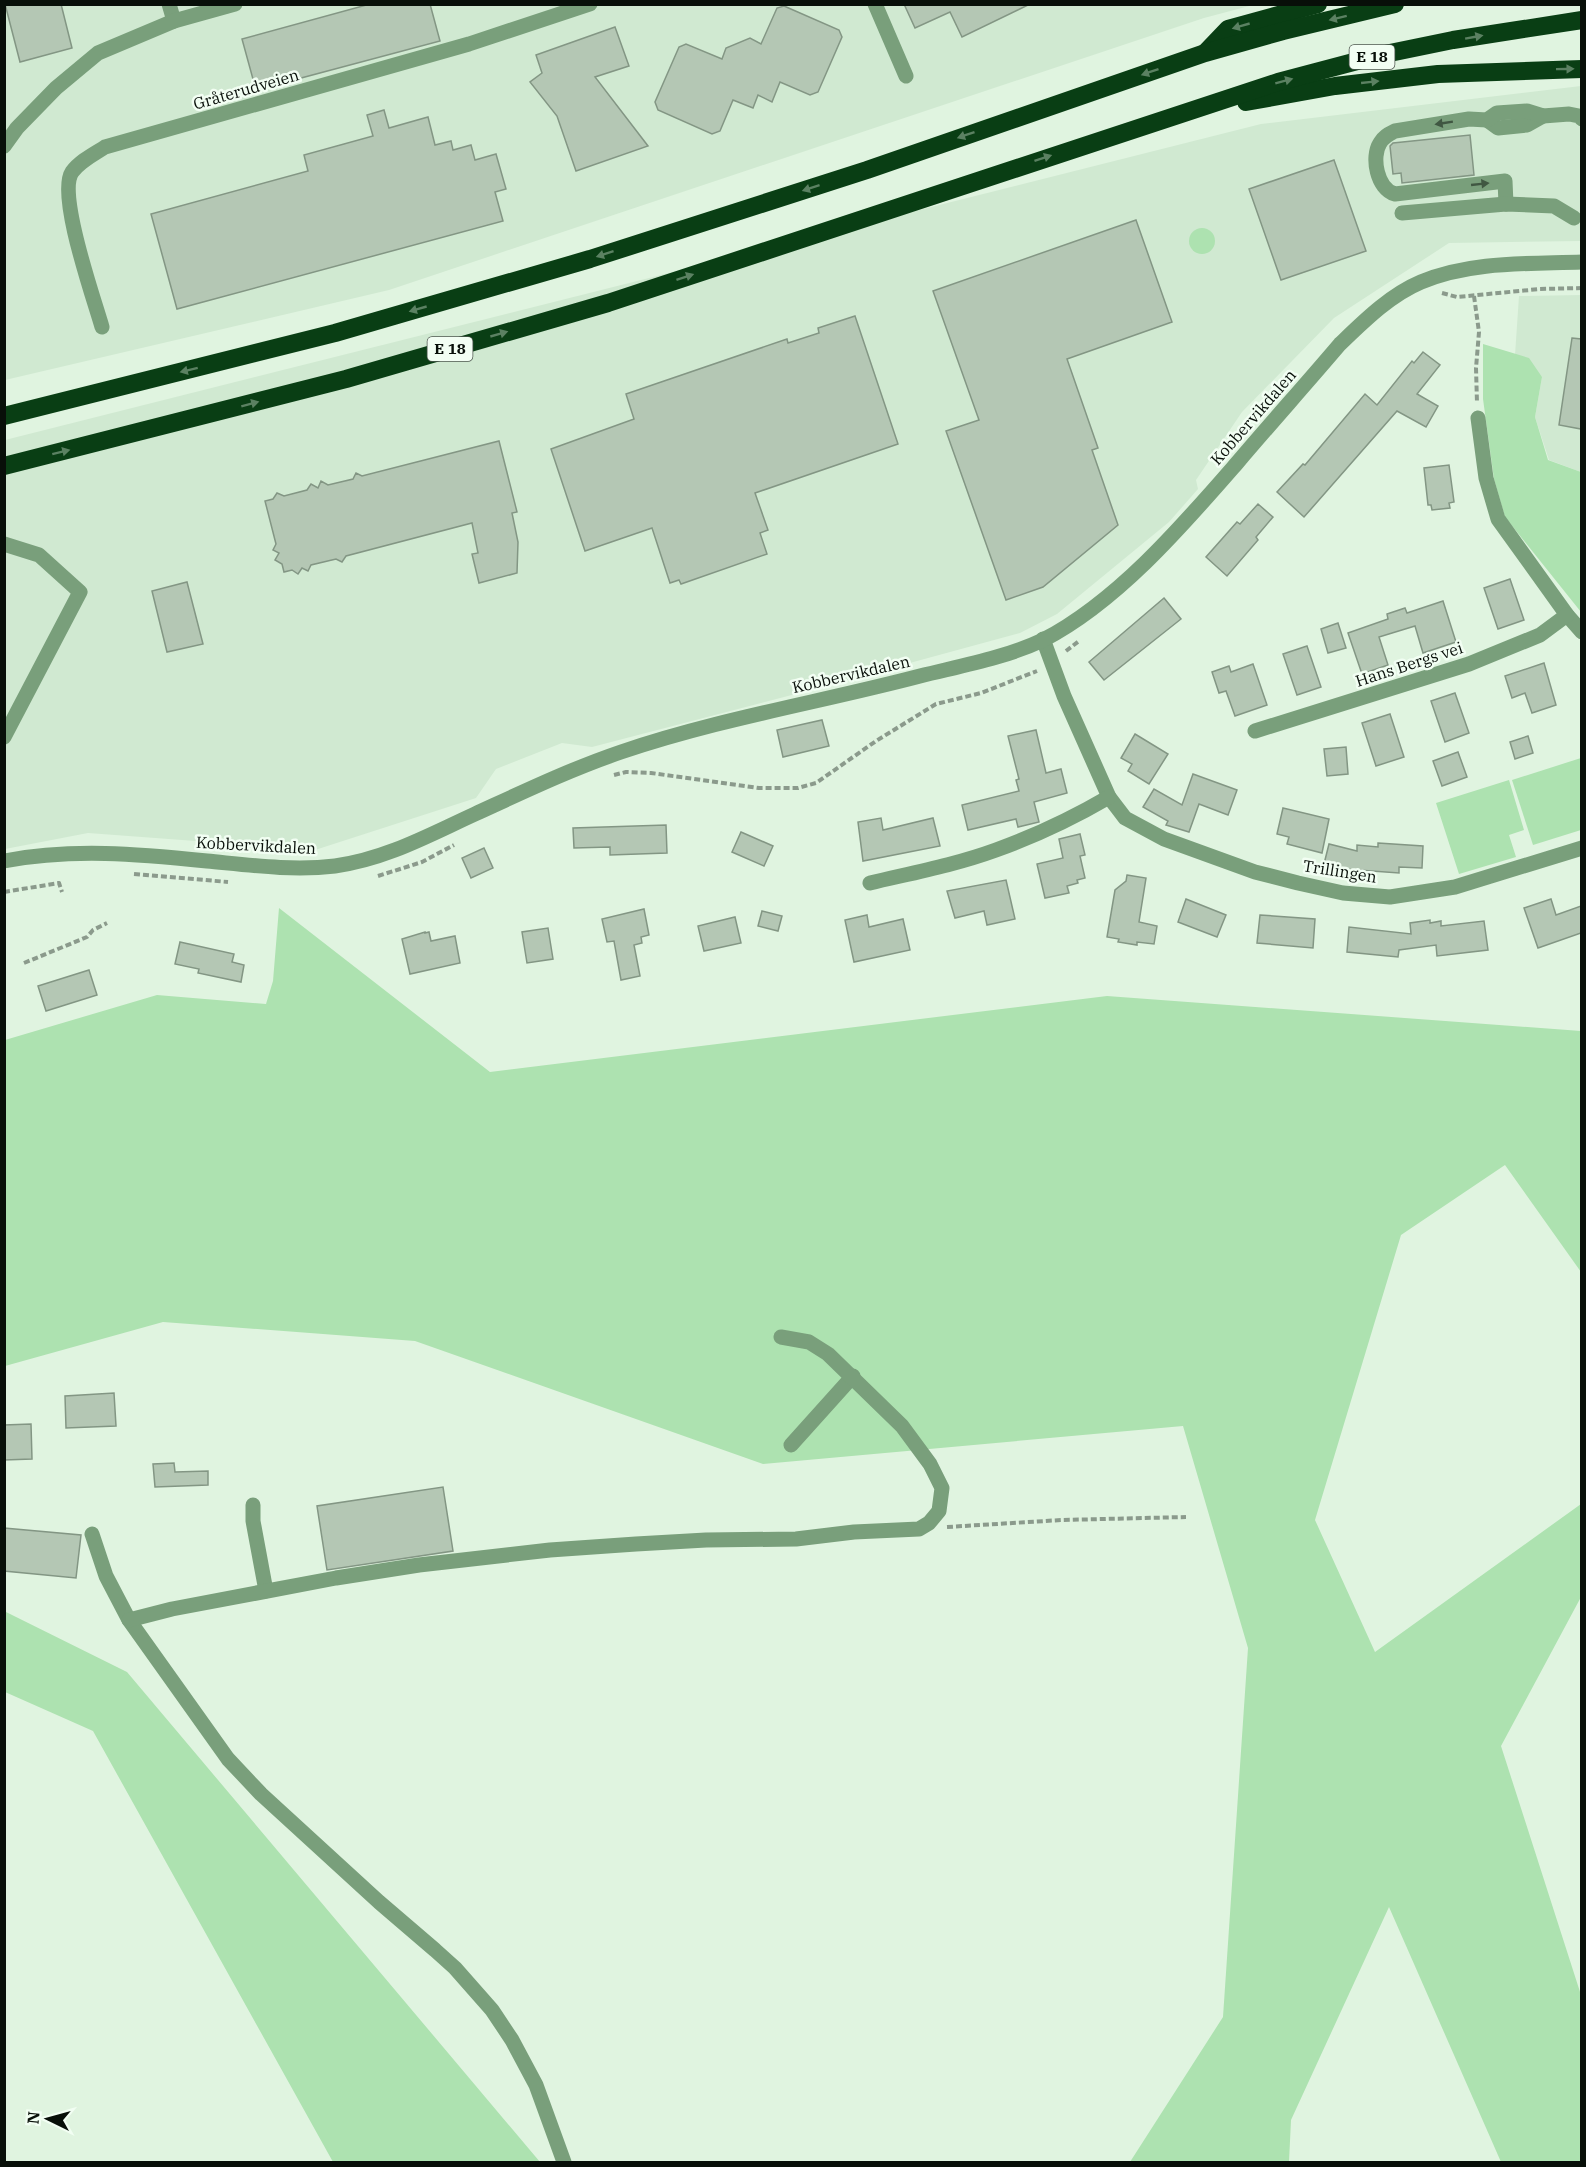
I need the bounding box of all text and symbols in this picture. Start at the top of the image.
one-way arrow [1329,13,1347,23]
one-way arrow [1232,22,1250,31]
one-way arrow [1465,32,1484,41]
road number: E 18 [1350,45,1394,69]
street label: Gråterudveien [191,64,301,114]
one-way arrow [1555,65,1574,74]
one-way arrow [1141,67,1159,77]
one-way arrow [1275,75,1293,85]
one-way arrow [1361,77,1380,87]
one-way arrow [1435,119,1454,128]
one-way arrow [957,131,975,141]
one-way arrow [1034,153,1052,163]
one-way arrow [1471,179,1490,189]
one-way arrow [802,183,820,193]
one-way arrow [596,249,614,259]
one-way arrow [676,272,694,281]
one-way arrow [409,305,427,314]
one-way arrow [490,329,508,338]
road number: E 18 [428,337,472,361]
one-way arrow [180,365,198,375]
street label: Kobbervikdalen [1206,365,1300,469]
one-way arrow [241,398,260,408]
one-way arrow [52,446,71,456]
street label: Hans Bergs vei [1353,637,1465,691]
street label: Kobbervikdalen [790,651,912,697]
street label: Kobbervikdalen [195,832,317,858]
street label: Trillingen [1302,855,1378,887]
north arrow [18,2089,78,2149]
text: N [23,2111,44,2125]

